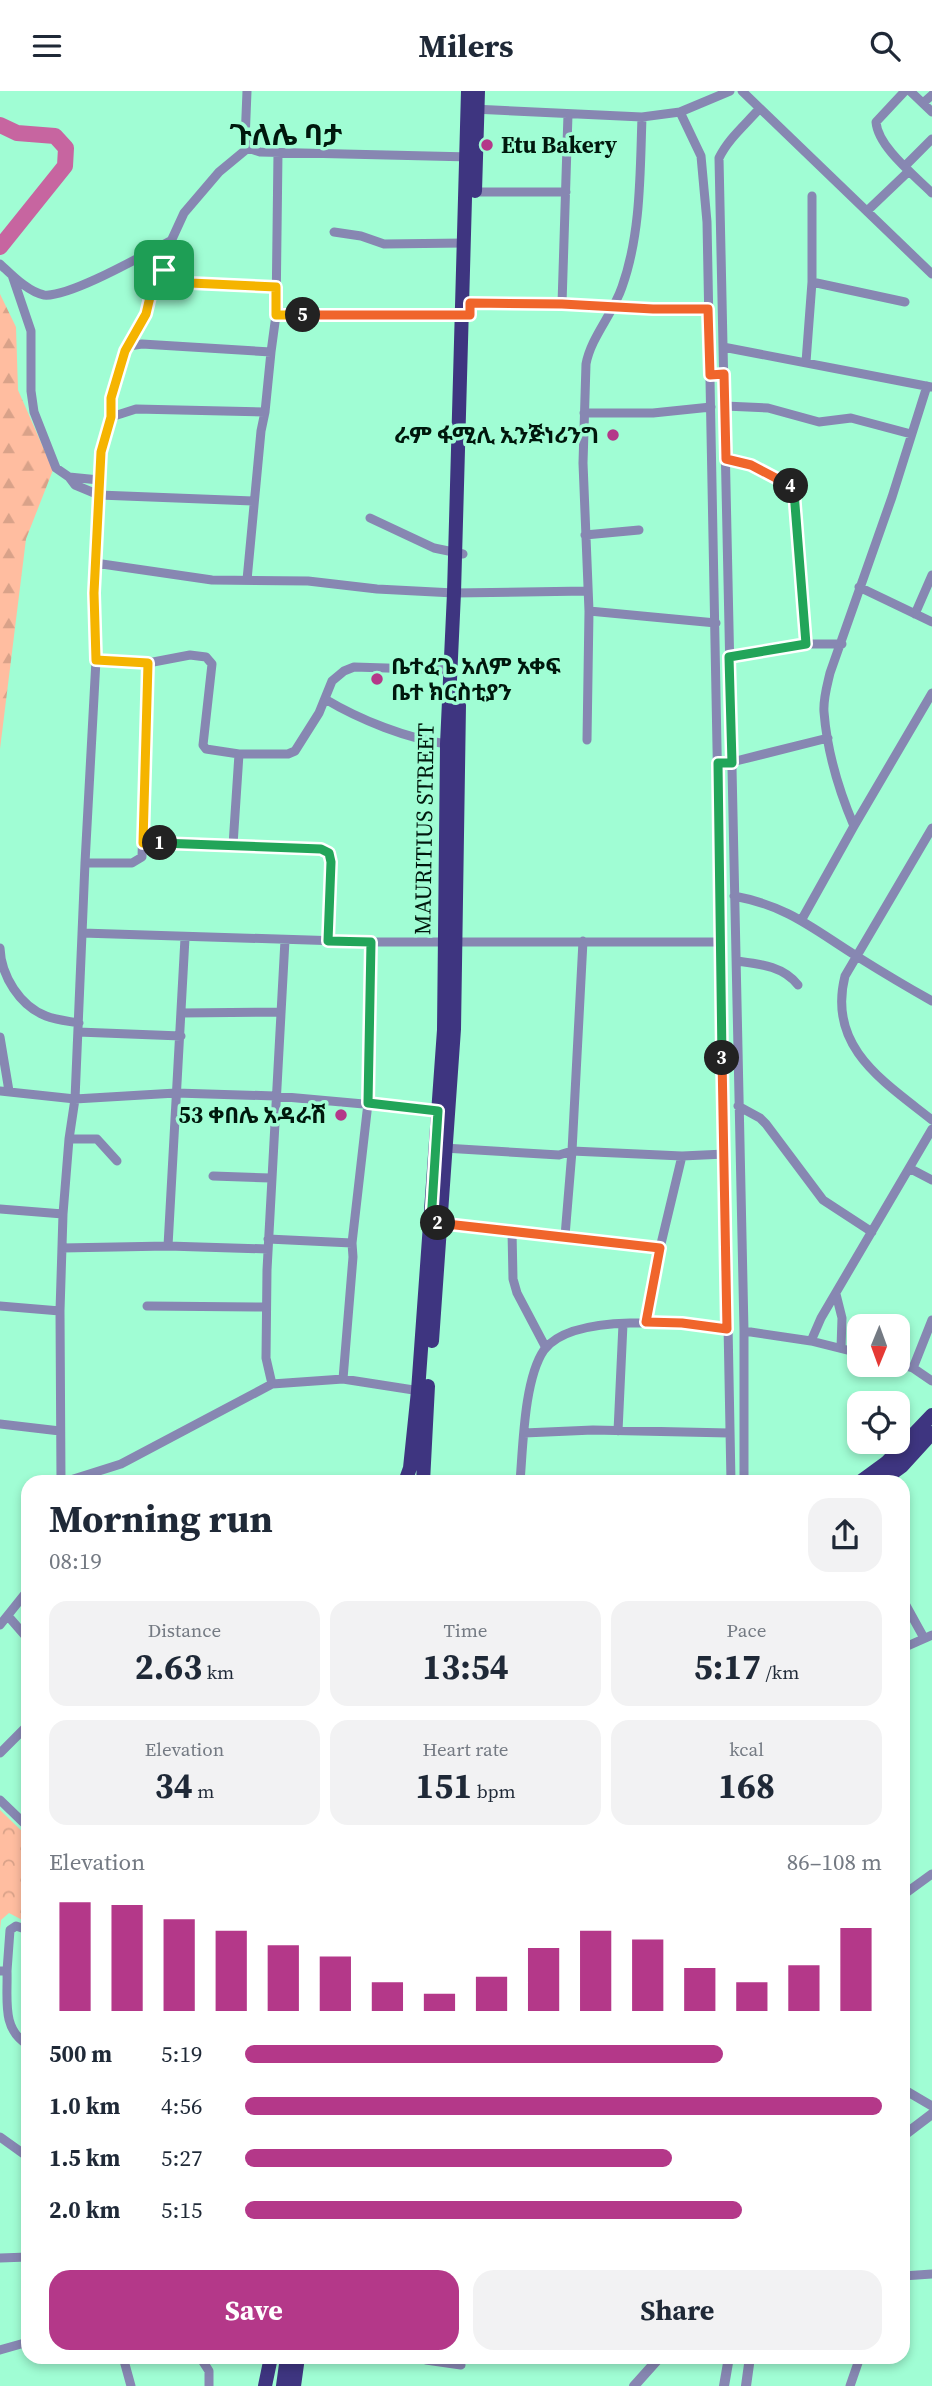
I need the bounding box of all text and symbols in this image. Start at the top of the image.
text: Milers [419,24,513,68]
icon: menu [28,27,66,65]
icon: search [866,27,904,65]
district label: ጉለሌ ባታ [230,114,343,155]
place label: Etu Bakery [501,129,618,161]
marker: Etu Bakery [479,137,495,153]
pin [134,240,194,300]
icon: arrive [145,251,183,289]
pin: 5 [286,297,320,333]
text: 5 [297,301,308,327]
place label: ራም ፋሚሊ ኢንጅነሪንግ [394,419,599,451]
marker: ራም ፋሚሊ ኢንጅነሪንግ [605,427,621,443]
pin: 4 [774,469,808,503]
text: 4 [785,472,796,498]
place label: ቤተፈጌ አለም አቀፍ ቤተ ክርስቲያን [391,650,561,708]
marker: ቤተፈጌ አለም አቀፍ ቤተ ክርስቲያን [369,671,385,687]
street label: MAURITIUS STREET [406,723,442,935]
pin: 1 [142,825,178,861]
text: 1 [154,829,165,855]
pin: 3 [704,1041,740,1075]
text: 3 [716,1044,727,1070]
place label: 53 ቀበሌ አዳራሽ [178,1099,327,1131]
marker: 53 ቀበሌ አዳራሽ [333,1107,349,1123]
pin: 2 [420,1205,456,1241]
text: 2 [432,1209,443,1235]
north arrow [847,1314,910,1377]
map controls [847,1314,910,1454]
button: locate [847,1391,910,1454]
text: Morning run [49,1493,273,1545]
button: share [808,1498,882,1572]
text: 08:19 [49,1545,102,1577]
text: Distance [148,1617,221,1643]
text: Time [444,1617,487,1643]
text: Pace [727,1617,766,1643]
text: 2.63 [135,1643,202,1691]
text: 13:54 [422,1643,509,1691]
text: 5:17 [694,1643,761,1691]
text: km [202,1659,234,1685]
text: /km [761,1659,799,1685]
text: Elevation [145,1736,224,1762]
text: Heart rate [422,1736,509,1762]
text: kcal [729,1736,764,1762]
text: 34 [155,1762,193,1810]
text: 151 [415,1762,472,1810]
text: 168 [718,1762,775,1810]
text: m [193,1778,214,1804]
text: bpm [472,1778,516,1804]
text: Elevation [49,1846,145,1878]
text: 86–108 m [787,1846,882,1878]
text: 500 m [49,2038,112,2070]
text: 5:19 [161,2038,202,2070]
text: 1.0 km [49,2090,120,2122]
text: 4:56 [161,2090,202,2122]
text: 1.5 km [49,2142,120,2174]
text: 5:27 [161,2142,202,2174]
text: 2.0 km [49,2194,120,2226]
text: 5:15 [161,2194,202,2226]
button: Save [49,2270,459,2350]
button: Share [473,2270,882,2350]

